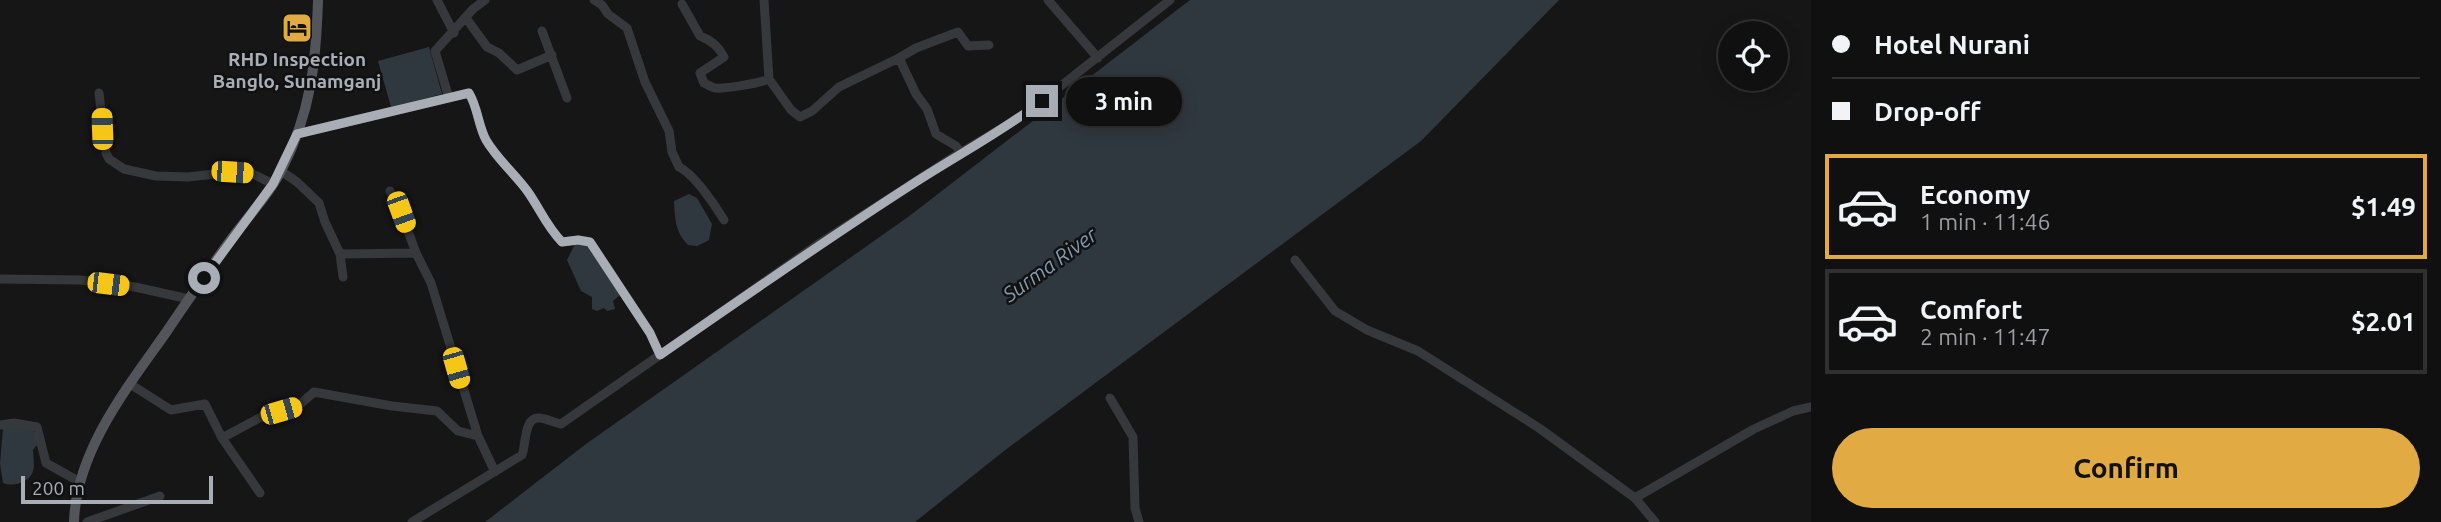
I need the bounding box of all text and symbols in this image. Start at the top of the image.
hotel icon: RHD Inspection Banglo, Sunamganj [280,11,314,45]
map controls [1718,21,1788,91]
button: locate [1718,21,1788,91]
text: Hotel Nurani [1874,30,2030,59]
place label: RHD Inspection Banglo, Sunamganj [213,48,381,92]
callout: 3 min [1066,76,1182,126]
route end [1026,85,1058,117]
text: 3 min [1095,89,1153,114]
text: Drop-off [1874,97,1981,126]
car [91,108,114,150]
car [211,160,254,184]
icon: car [1836,175,1899,238]
text: Economy [1920,180,2030,209]
car [384,189,419,235]
text: $1.49 [2351,192,2416,221]
text: 1 min · 11:46 [1920,209,2051,234]
water label: Surma River [997,221,1102,307]
route start [188,262,220,294]
car [86,271,131,297]
icon: car [1836,290,1899,353]
text: Comfort [1920,295,2023,324]
text: $2.01 [2351,307,2416,336]
text: 2 min · 11:47 [1920,324,2051,349]
car [441,345,472,391]
car [258,395,305,427]
button: Confirm [1832,428,2420,508]
scale bar [21,473,214,505]
text: 200 m [32,477,85,499]

